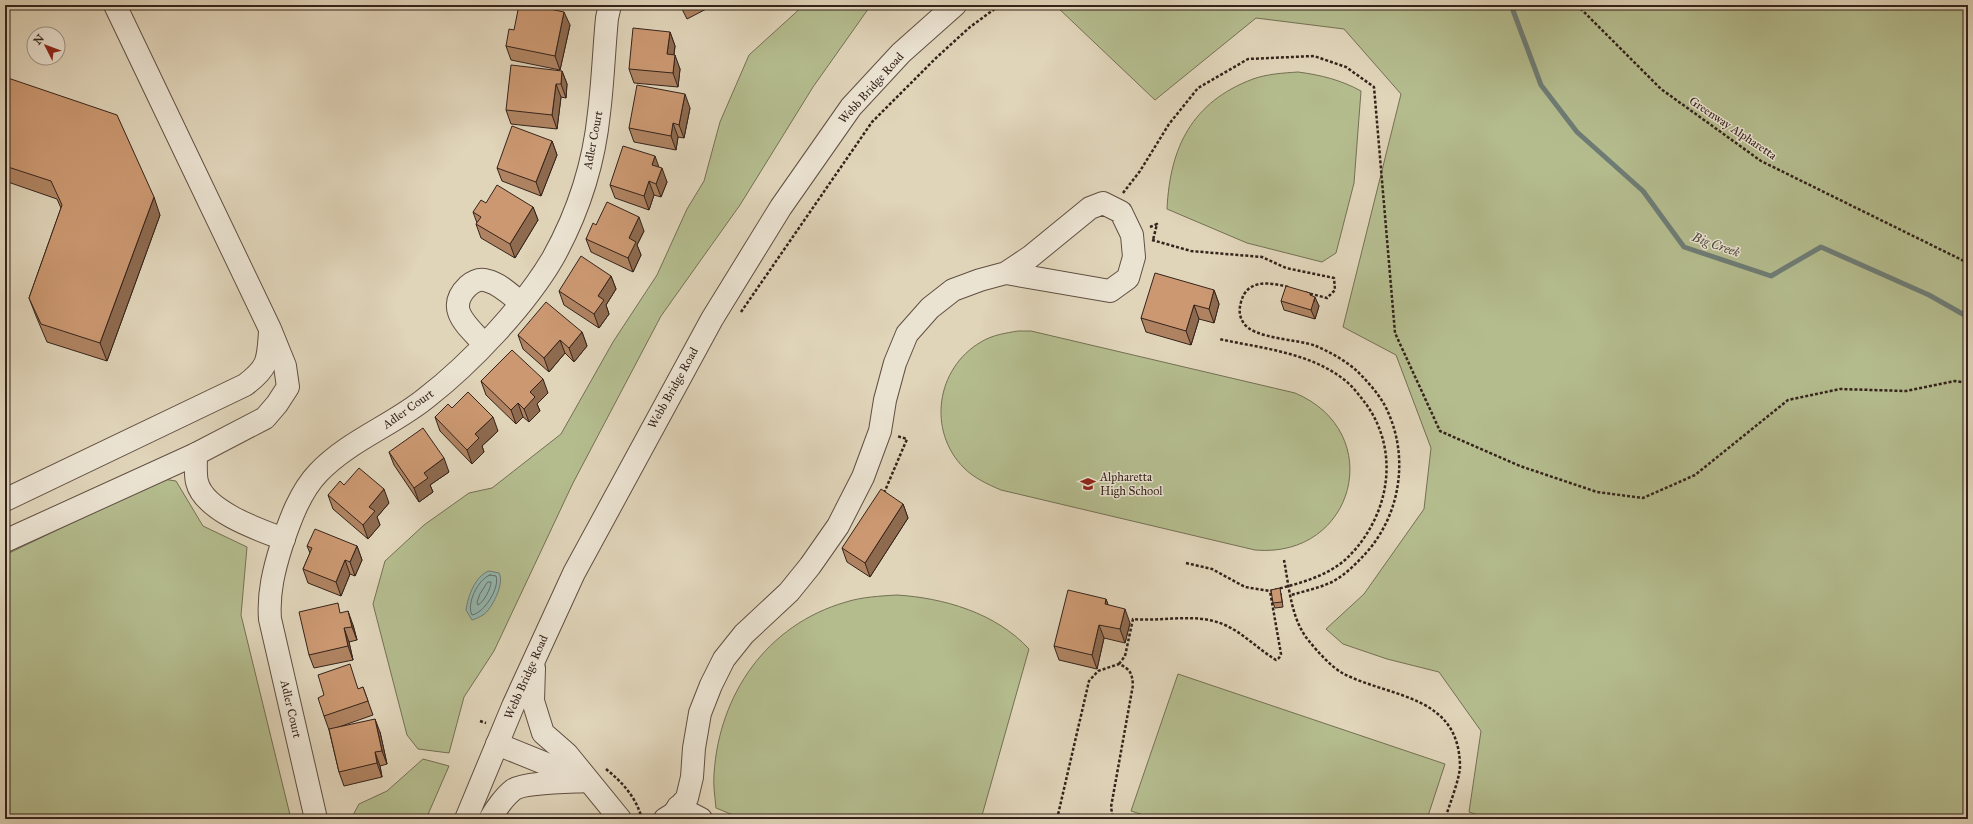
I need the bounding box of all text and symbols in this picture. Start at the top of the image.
north arrow [26,26,66,66]
text: N [31,31,47,47]
street label: Webb Bridge Road [836,50,907,127]
street label: Greenway Alpharetta [1687,94,1780,163]
street label: Adler Court [580,109,606,171]
water label: Big Creek [1689,229,1742,261]
street label: Webb Bridge Road [645,345,702,431]
street label: Adler Court [379,386,437,432]
place label: Alpharetta High School [1099,470,1163,499]
school or university icon: Alpharetta High School [1079,475,1097,493]
street label: Webb Bridge Road [501,633,552,722]
street label: Adler Court [277,678,305,740]

